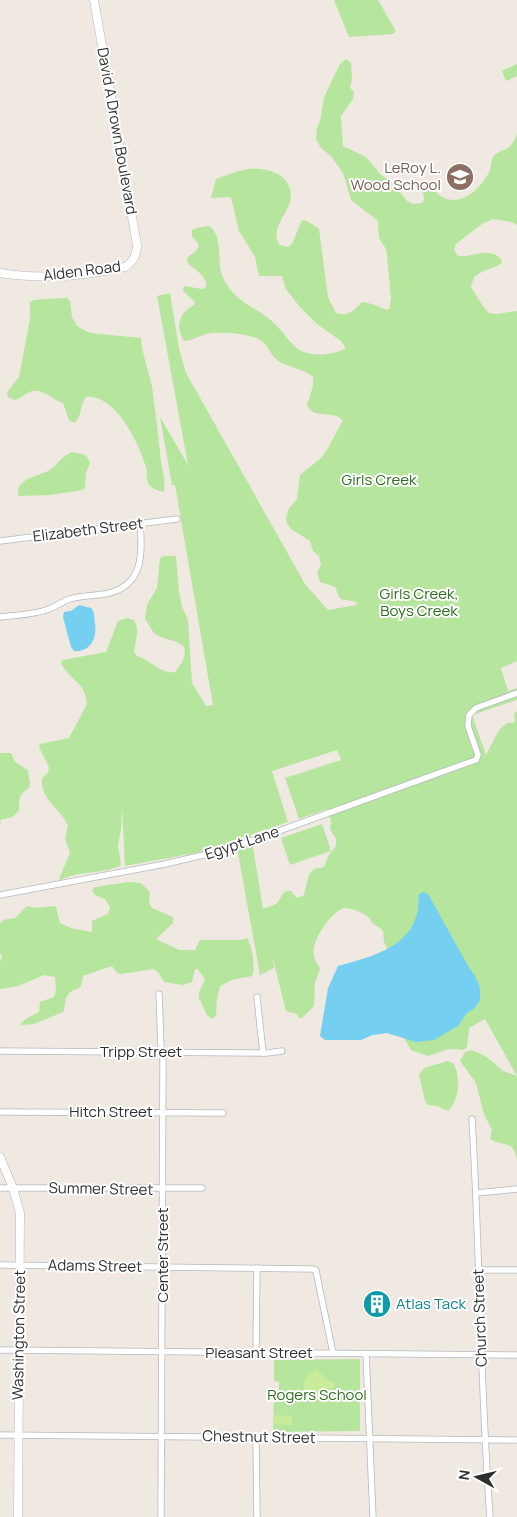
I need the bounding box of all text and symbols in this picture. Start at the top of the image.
street label: David A Drown Boulevard [92,46,143,216]
place label: LeRoy L. Wood School [351,157,441,195]
school or university icon: LeRoy L. Wood School [445,162,475,192]
street label: Alden Road [42,255,122,286]
park label: Girls Creek [342,469,417,490]
street label: Elizabeth Street [32,512,144,547]
park label: Girls Creek, Boys Creek [380,583,458,621]
street label: Egypt Lane [202,821,282,864]
street label: Tripp Street [100,1041,182,1062]
street label: Hitch Street [69,1101,153,1122]
street label: Summer Street [48,1177,154,1200]
street label: Center Street [152,1207,173,1303]
street label: Adams Street [48,1254,142,1277]
street label: Church Street [467,1269,492,1367]
street label: Washington Street [7,1270,30,1400]
building icon: Atlas Tack [362,1289,392,1319]
place label: Atlas Tack [396,1293,466,1314]
street label: Pleasant Street [205,1342,313,1363]
park label: Rogers School [267,1384,367,1405]
street label: Chestnut Street [202,1425,316,1448]
north arrow [452,1452,502,1502]
text: N [454,1469,474,1481]

